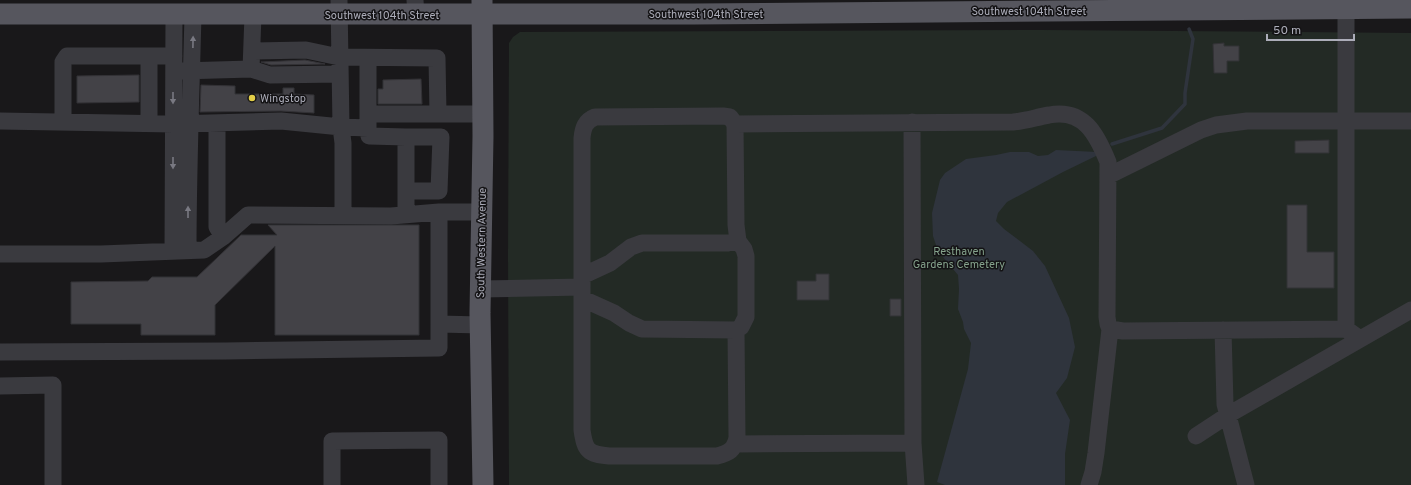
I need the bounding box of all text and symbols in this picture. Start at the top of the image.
street label: Southwest 104th Street [971,5,1087,19]
street label: Southwest 104th Street [648,8,764,22]
street label: Southwest 104th Street [324,9,440,23]
scale bar [1267,16,1354,42]
text: 50 m [1273,23,1301,39]
one-way arrow [189,36,196,48]
one-way arrow [170,92,176,105]
place label: Wingstop [260,92,306,106]
marker: Wingstop [247,93,257,103]
one-way arrow [170,157,176,170]
street label: South Western Avenue [474,188,490,298]
one-way arrow [185,205,191,218]
park label: Resthaven Gardens Cemetery [913,245,1005,272]

